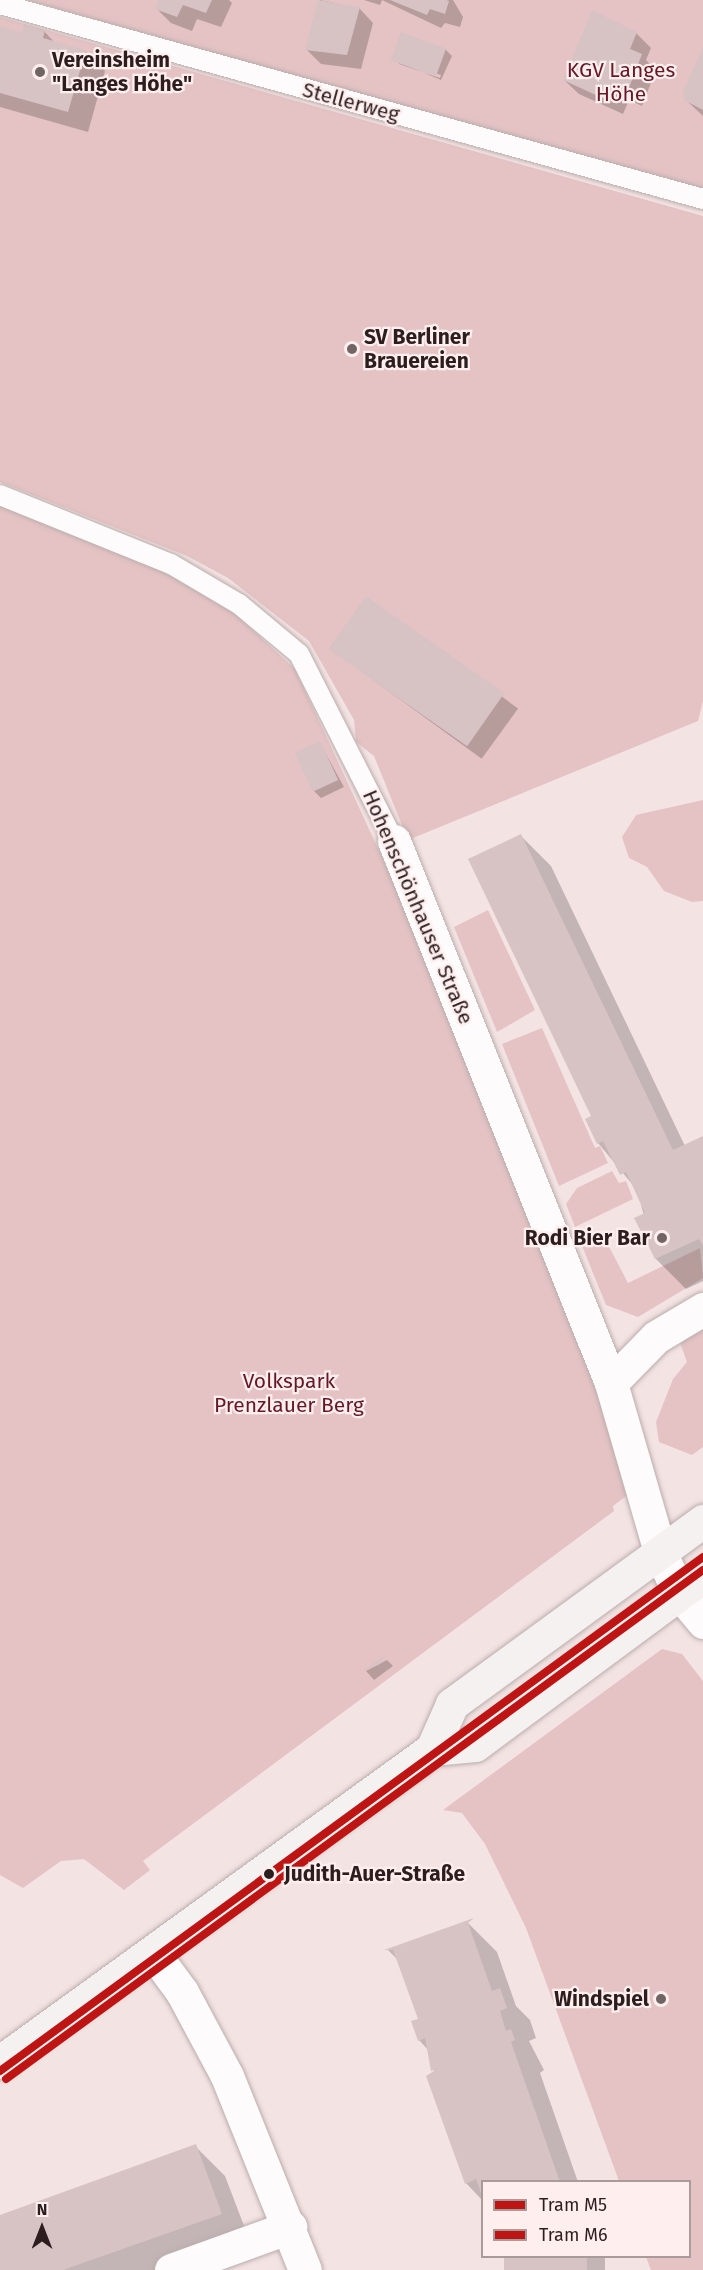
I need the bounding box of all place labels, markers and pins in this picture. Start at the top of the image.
place label: Vereinsheim "Langes Höhe" [52,47,192,97]
marker: Vereinsheim "Langes Höhe" [33,65,47,79]
place label: SV Berliner Brauereien [364,324,470,374]
marker: SV Berliner Brauereien [345,342,359,356]
place label: Rodi Bier Bar [525,1225,650,1251]
marker: Rodi Bier Bar [655,1231,669,1245]
place label: Judith-Auer-Straße [284,1861,465,1887]
marker: Judith-Auer-Straße [259,1864,279,1884]
place label: Windspiel [554,1986,649,2012]
marker: Windspiel [654,1992,668,2006]

